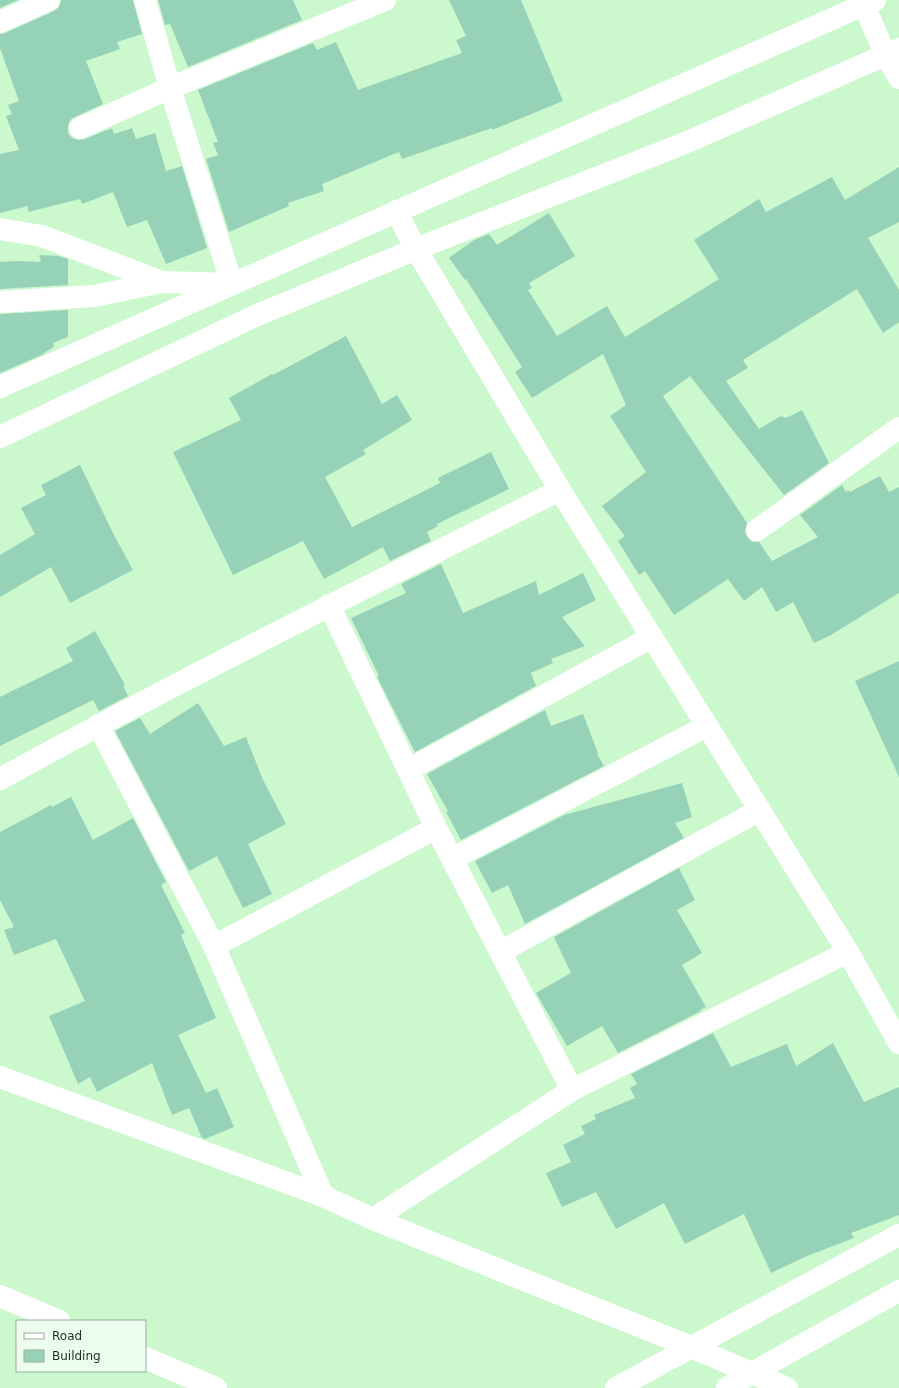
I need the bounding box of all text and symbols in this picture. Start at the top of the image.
legend [16,1320,146,1372]
text: Road [52,1329,82,1343]
text: Building [52,1349,101,1363]

